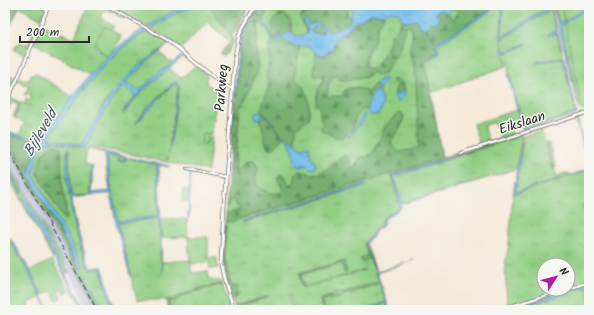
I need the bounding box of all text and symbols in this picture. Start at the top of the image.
scale bar [20,18,89,44]
text: 200 m [26,23,60,42]
street label: Parkweg [209,63,235,113]
water label: Bijleveld [18,102,66,161]
street label: Eikslaan [496,105,548,141]
north arrow [536,257,576,297]
text: N [554,264,573,280]

